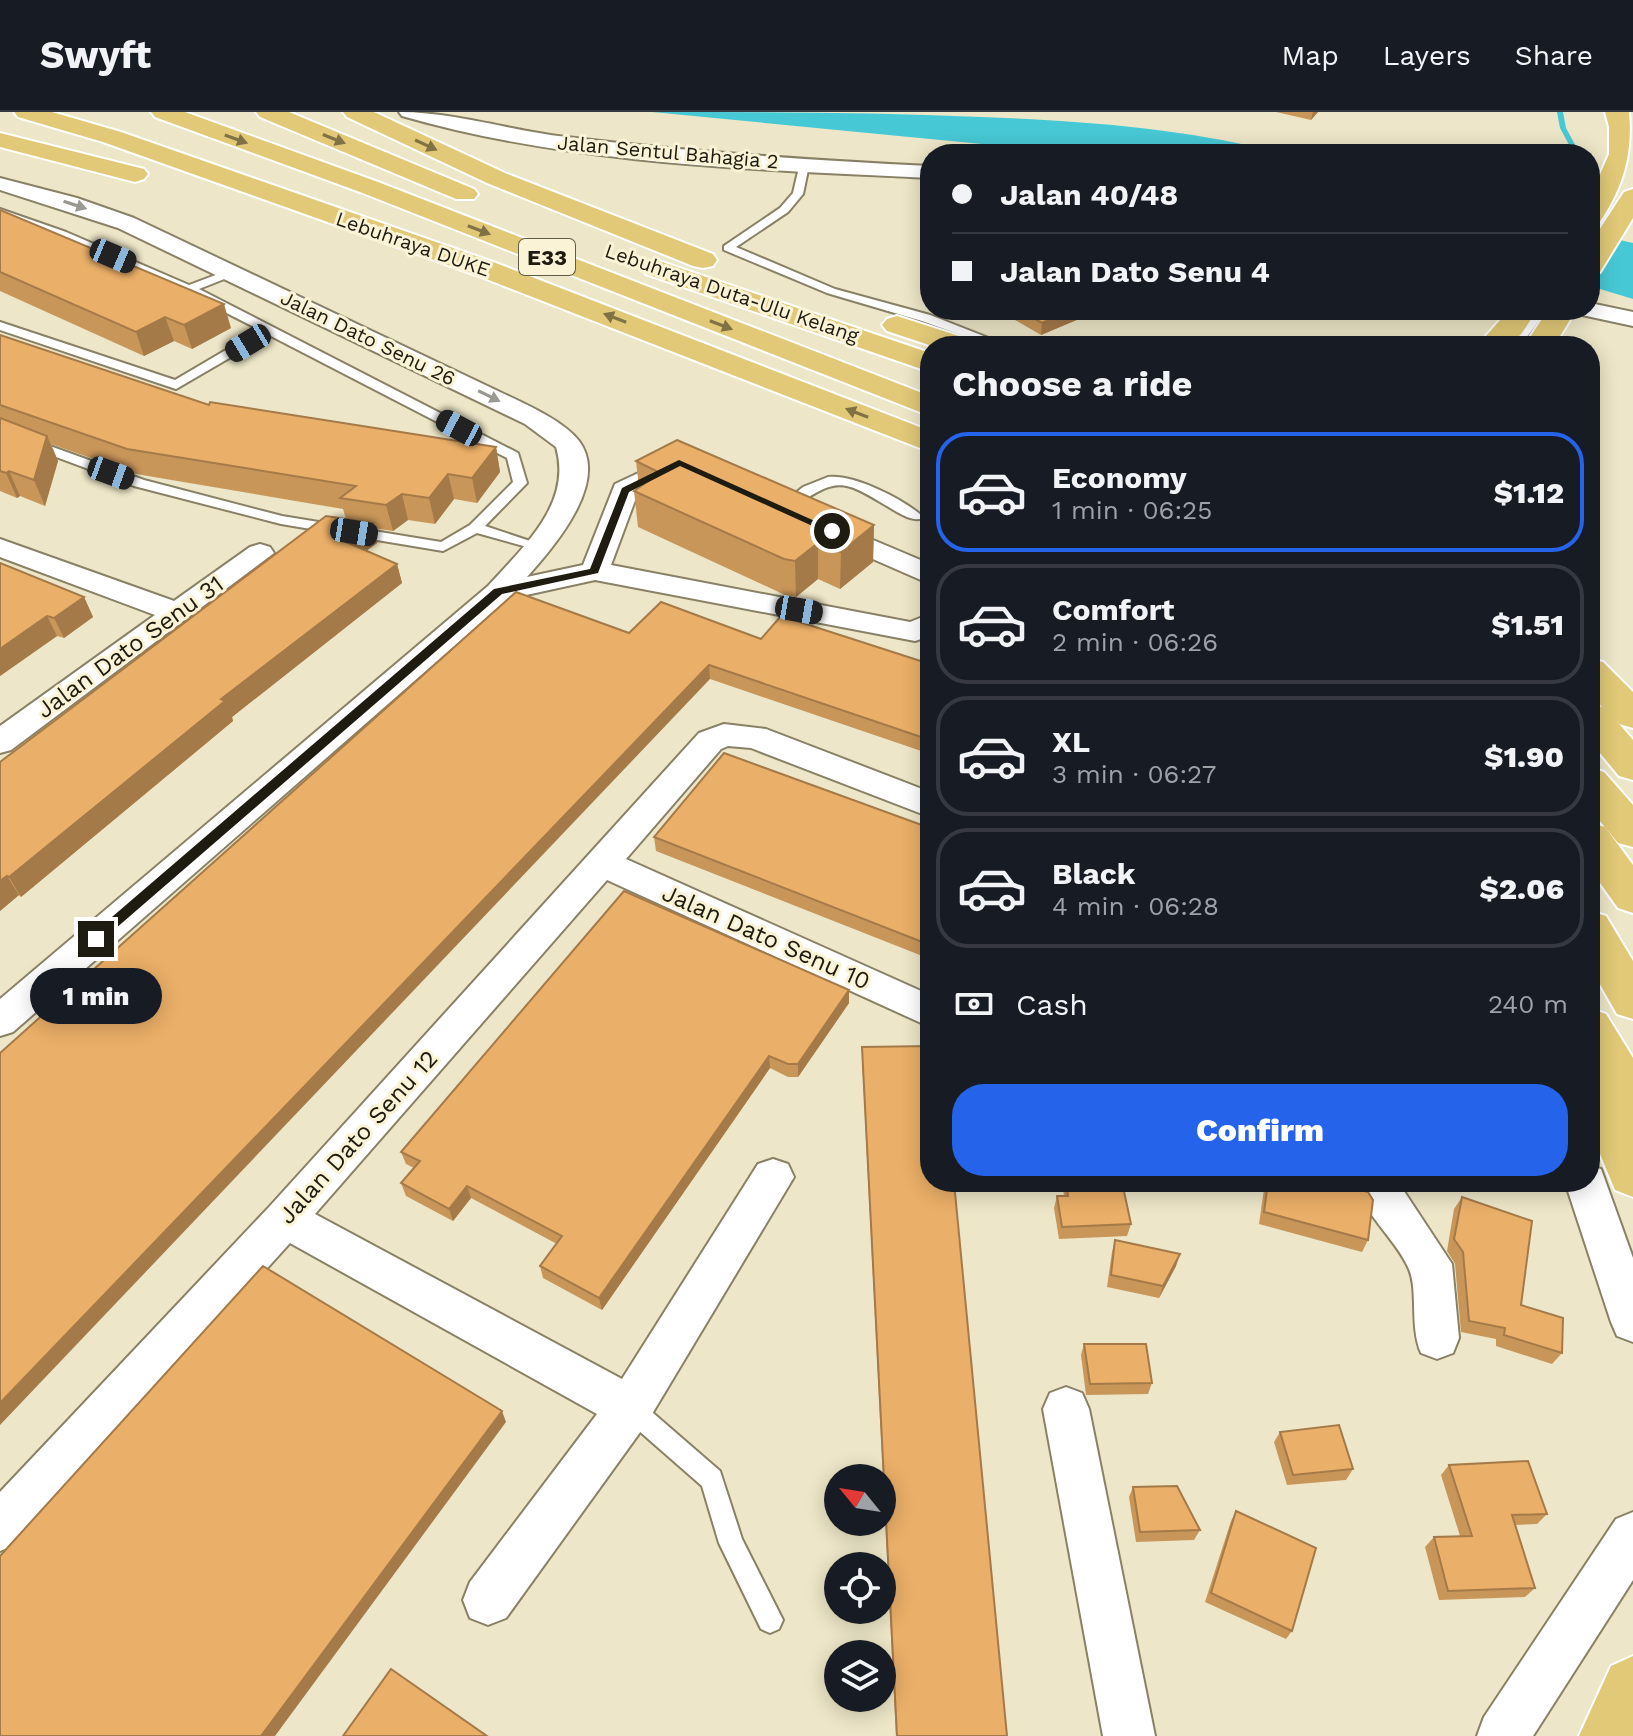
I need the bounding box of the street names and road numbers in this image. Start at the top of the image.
street label: Jalan Sentul Bahagia 2 [556,130,780,174]
street label: Lebuhraya DUKE [333,206,493,282]
street label: Lebuhraya Duta-Ulu Kelang [602,238,862,348]
road number: E33 [519,239,575,275]
street label: Jalan Dato Senu 26 [277,285,459,391]
street label: Jalan Dato Senu 31 [31,570,229,724]
street label: Jalan Dato Senu 10 [658,879,874,995]
street label: Jalan Dato Senu 12 [273,1045,443,1229]

